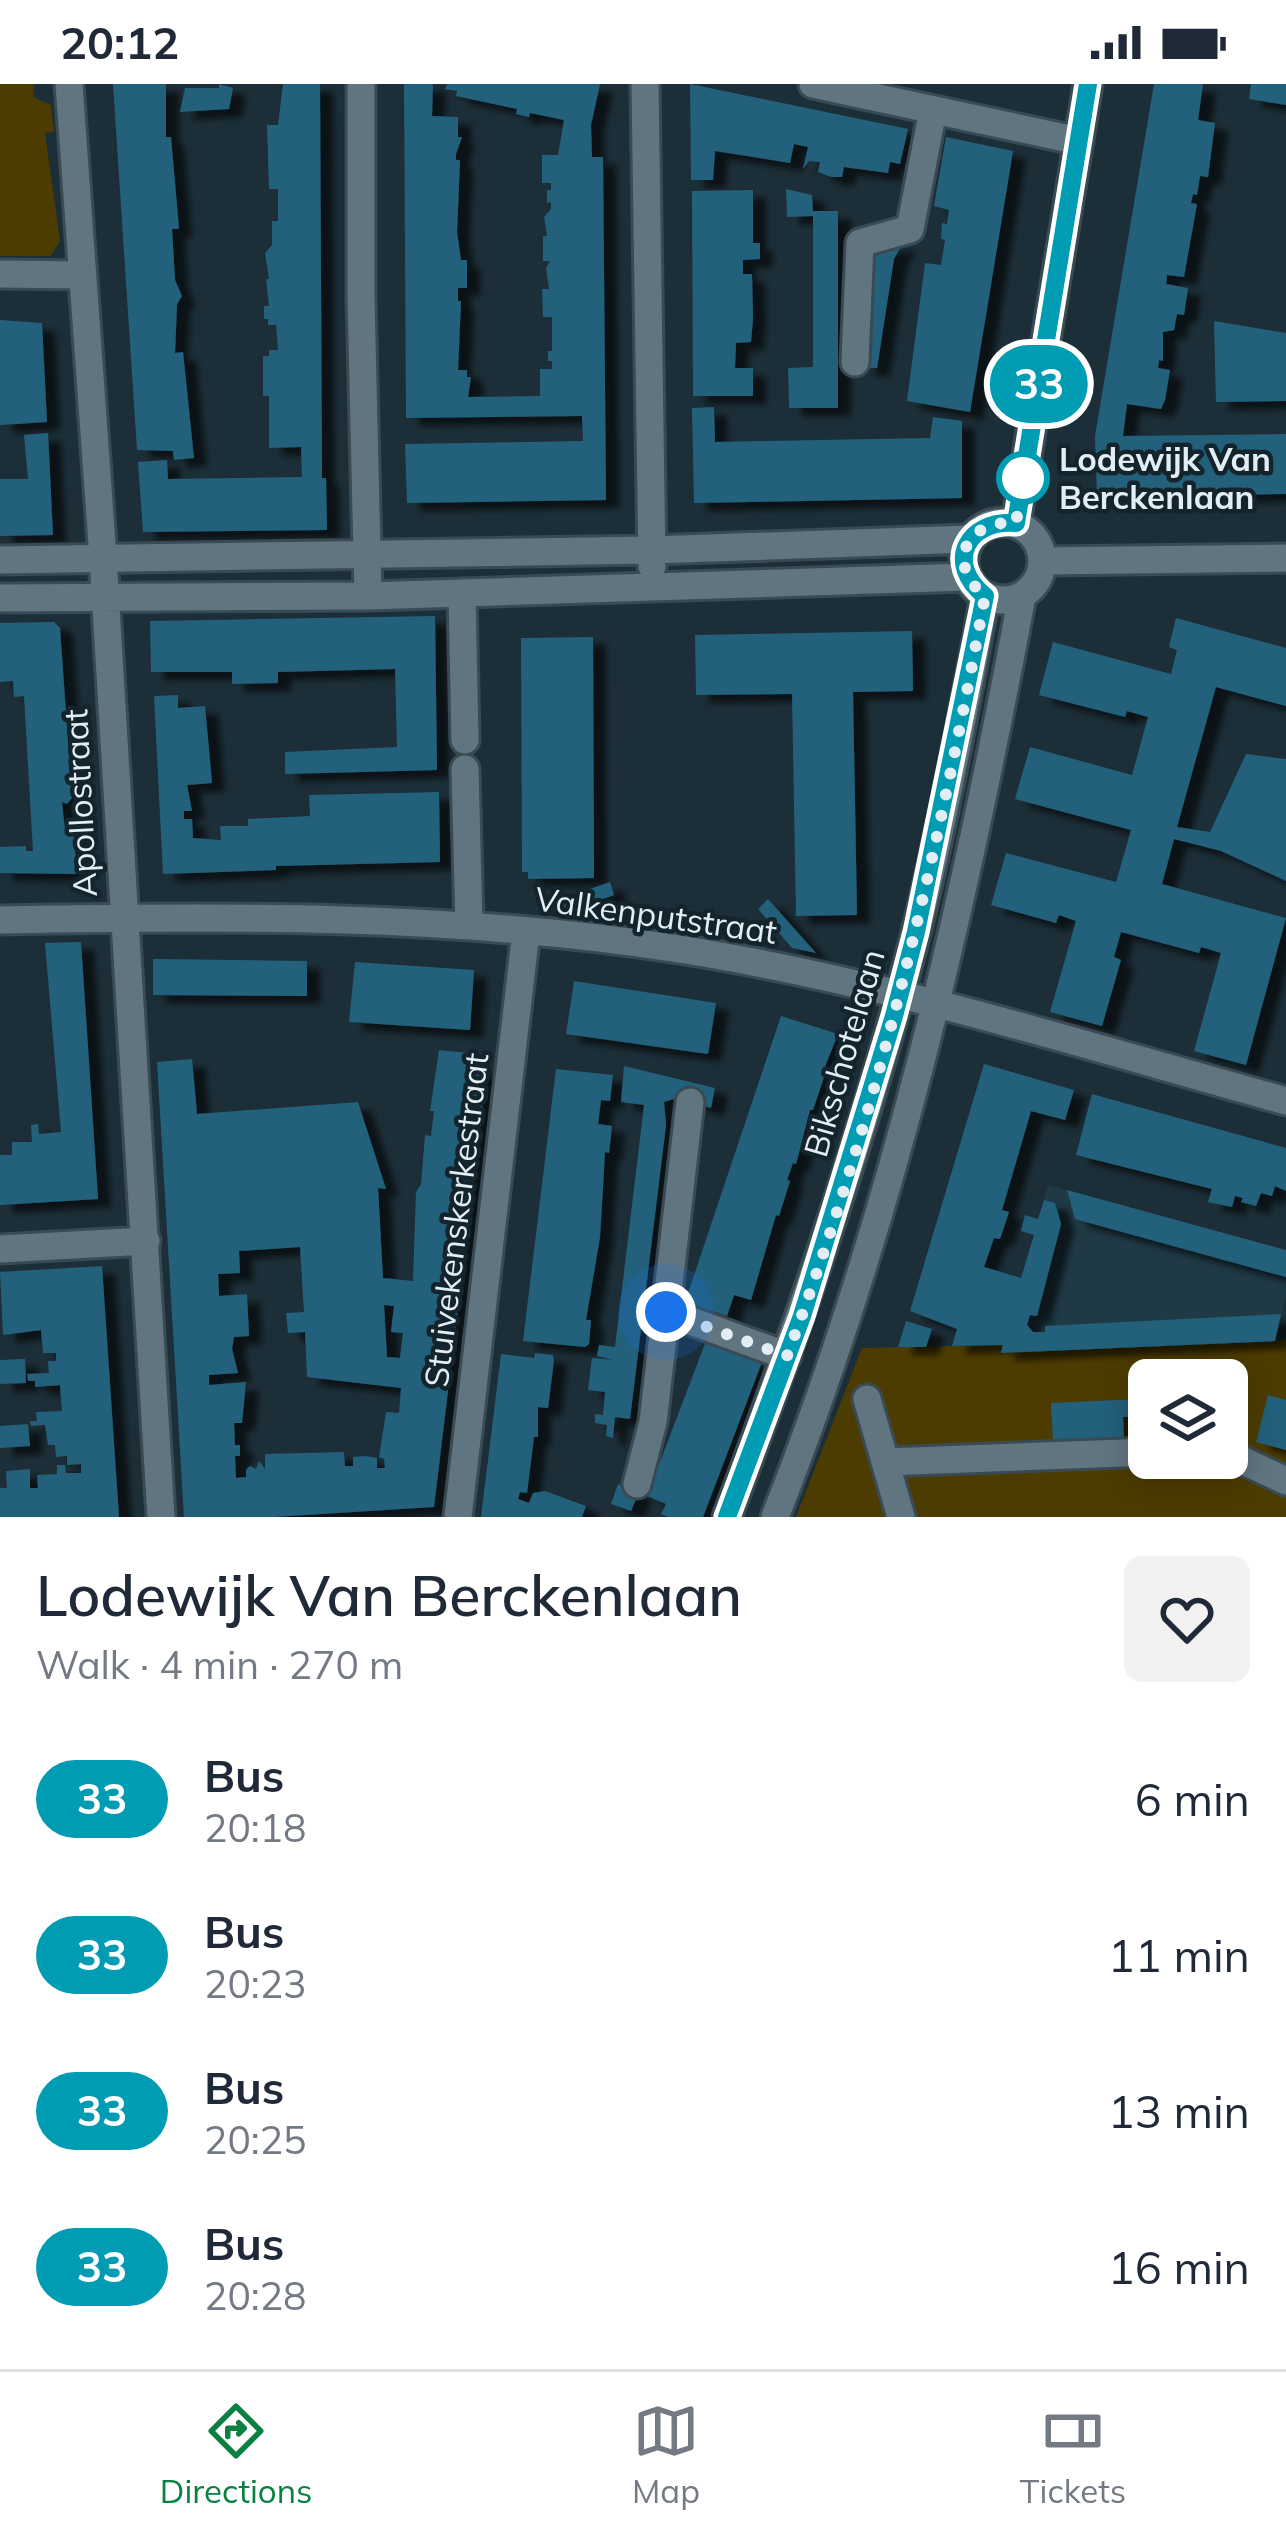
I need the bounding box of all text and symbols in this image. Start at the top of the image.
text: 20:12 [60,14,179,70]
line badge: 33 [985,345,1093,423]
text: 33 [1014,357,1064,410]
place label: Lodewijk Van Berckenlaan [1059,438,1271,517]
marker: Lodewijk Van Berckenlaan [998,453,1048,503]
street label: Apollostraat [54,708,105,898]
street label: Valkenputstraat [533,877,780,952]
street label: Bikschotelaan [794,944,893,1161]
street label: Stuivekenskerkestraat [415,1051,496,1389]
your location [636,1282,696,1342]
map controls [1128,1359,1248,1479]
button: layers [1128,1359,1248,1479]
button: heart [1124,1556,1250,1682]
text: Lodewijk Van Berckenlaan [36,1559,742,1630]
text: Walk · 4 min · 270 m [36,1640,403,1689]
text: Bus [204,1747,284,1803]
text: 6 min [1135,1771,1250,1827]
text: 33 [77,1772,127,1825]
text: 20:18 [204,1803,307,1852]
text: Bus [204,1903,284,1959]
text: 11 min [1108,1927,1250,1983]
text: 33 [77,1928,127,1981]
text: 20:23 [204,1959,307,2008]
text: Bus [204,2059,284,2115]
text: 13 min [1108,2083,1250,2139]
text: 33 [77,2084,127,2137]
text: 20:25 [204,2115,307,2164]
text: Bus [204,2215,284,2271]
text: 16 min [1108,2239,1250,2295]
text: 33 [77,2240,127,2293]
text: 20:28 [204,2271,307,2320]
tab: Directions [160,2398,312,2511]
tab: Map [632,2398,700,2511]
tab: Tickets [1020,2398,1126,2511]

